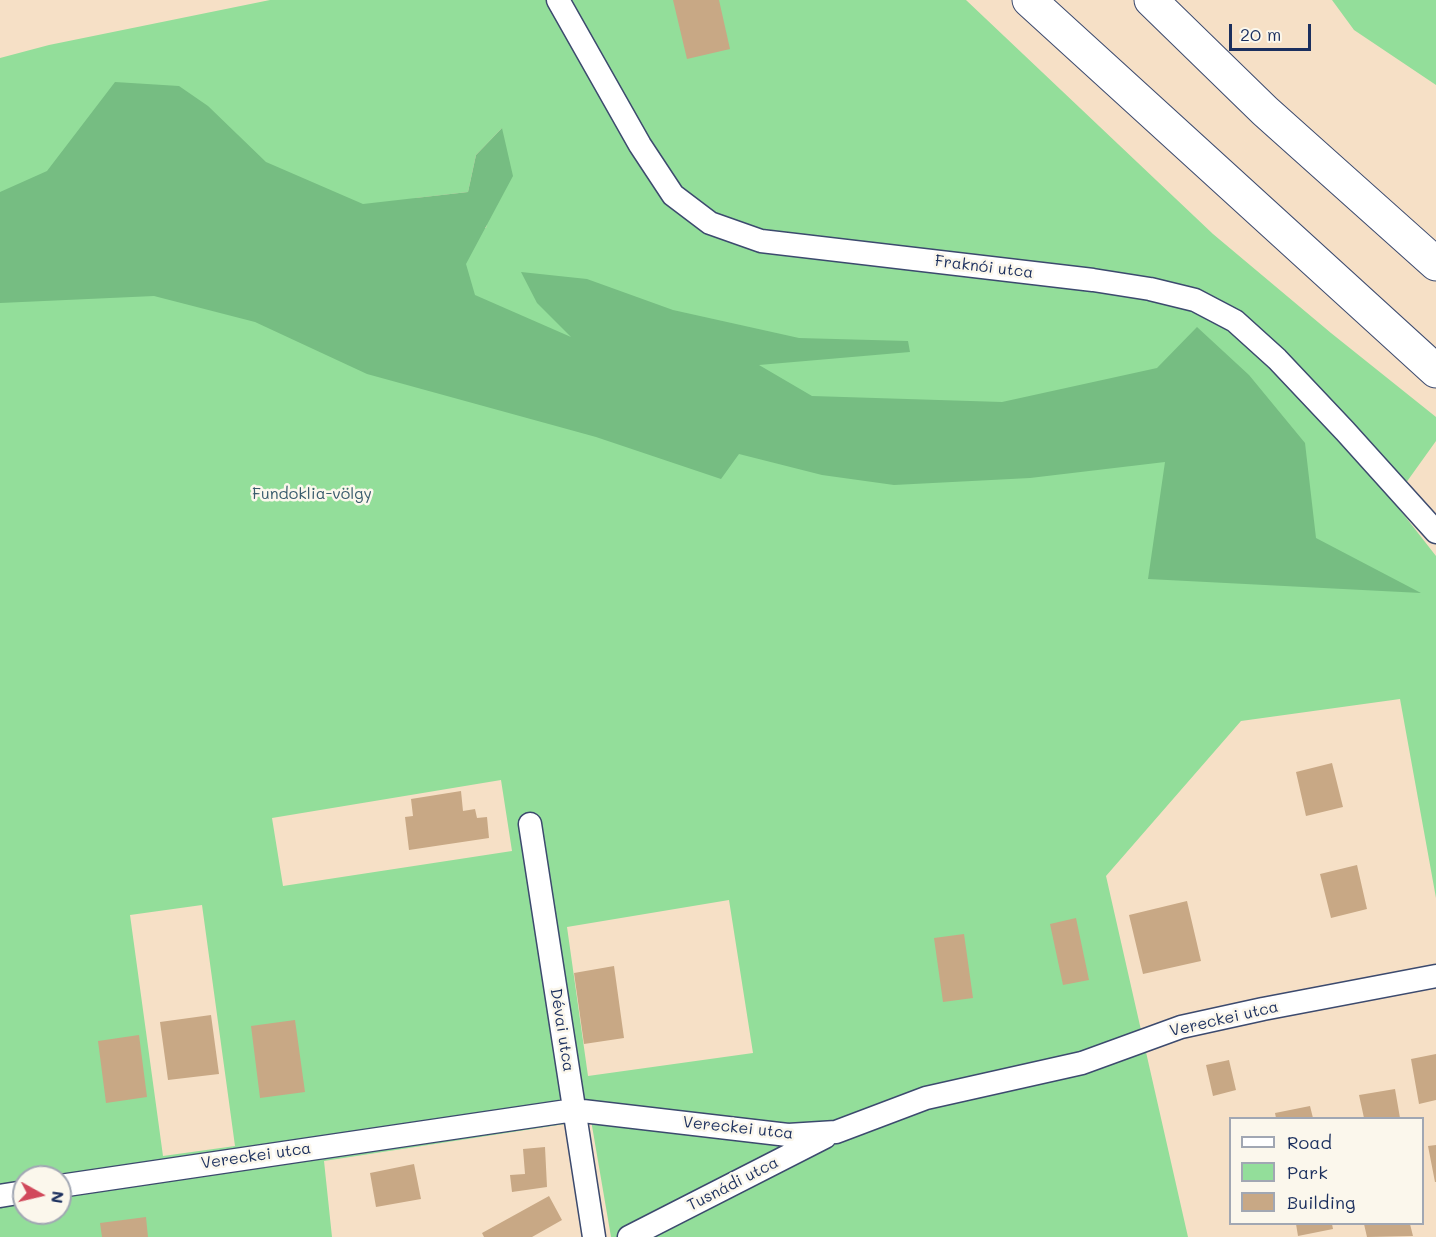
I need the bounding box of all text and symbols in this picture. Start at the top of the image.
scale bar [1232,12,1314,50]
text: 20 m [1240,22,1281,46]
street label: Fraknói utca [934,251,1034,283]
park label: Fundoklia-völgy [252,484,372,504]
street label: Dévai utca [546,987,578,1073]
street label: Vereckei utca [1168,997,1280,1041]
street label: Vereckei utca [682,1113,794,1143]
legend [1229,1117,1424,1225]
text: Road [1287,1130,1332,1154]
street label: Vereckei utca [200,1139,312,1173]
street label: Tusnádi utca [684,1153,782,1215]
text: Park [1287,1160,1328,1184]
north arrow [12,1165,72,1225]
text: N [47,1190,70,1205]
text: Building [1287,1190,1355,1214]

